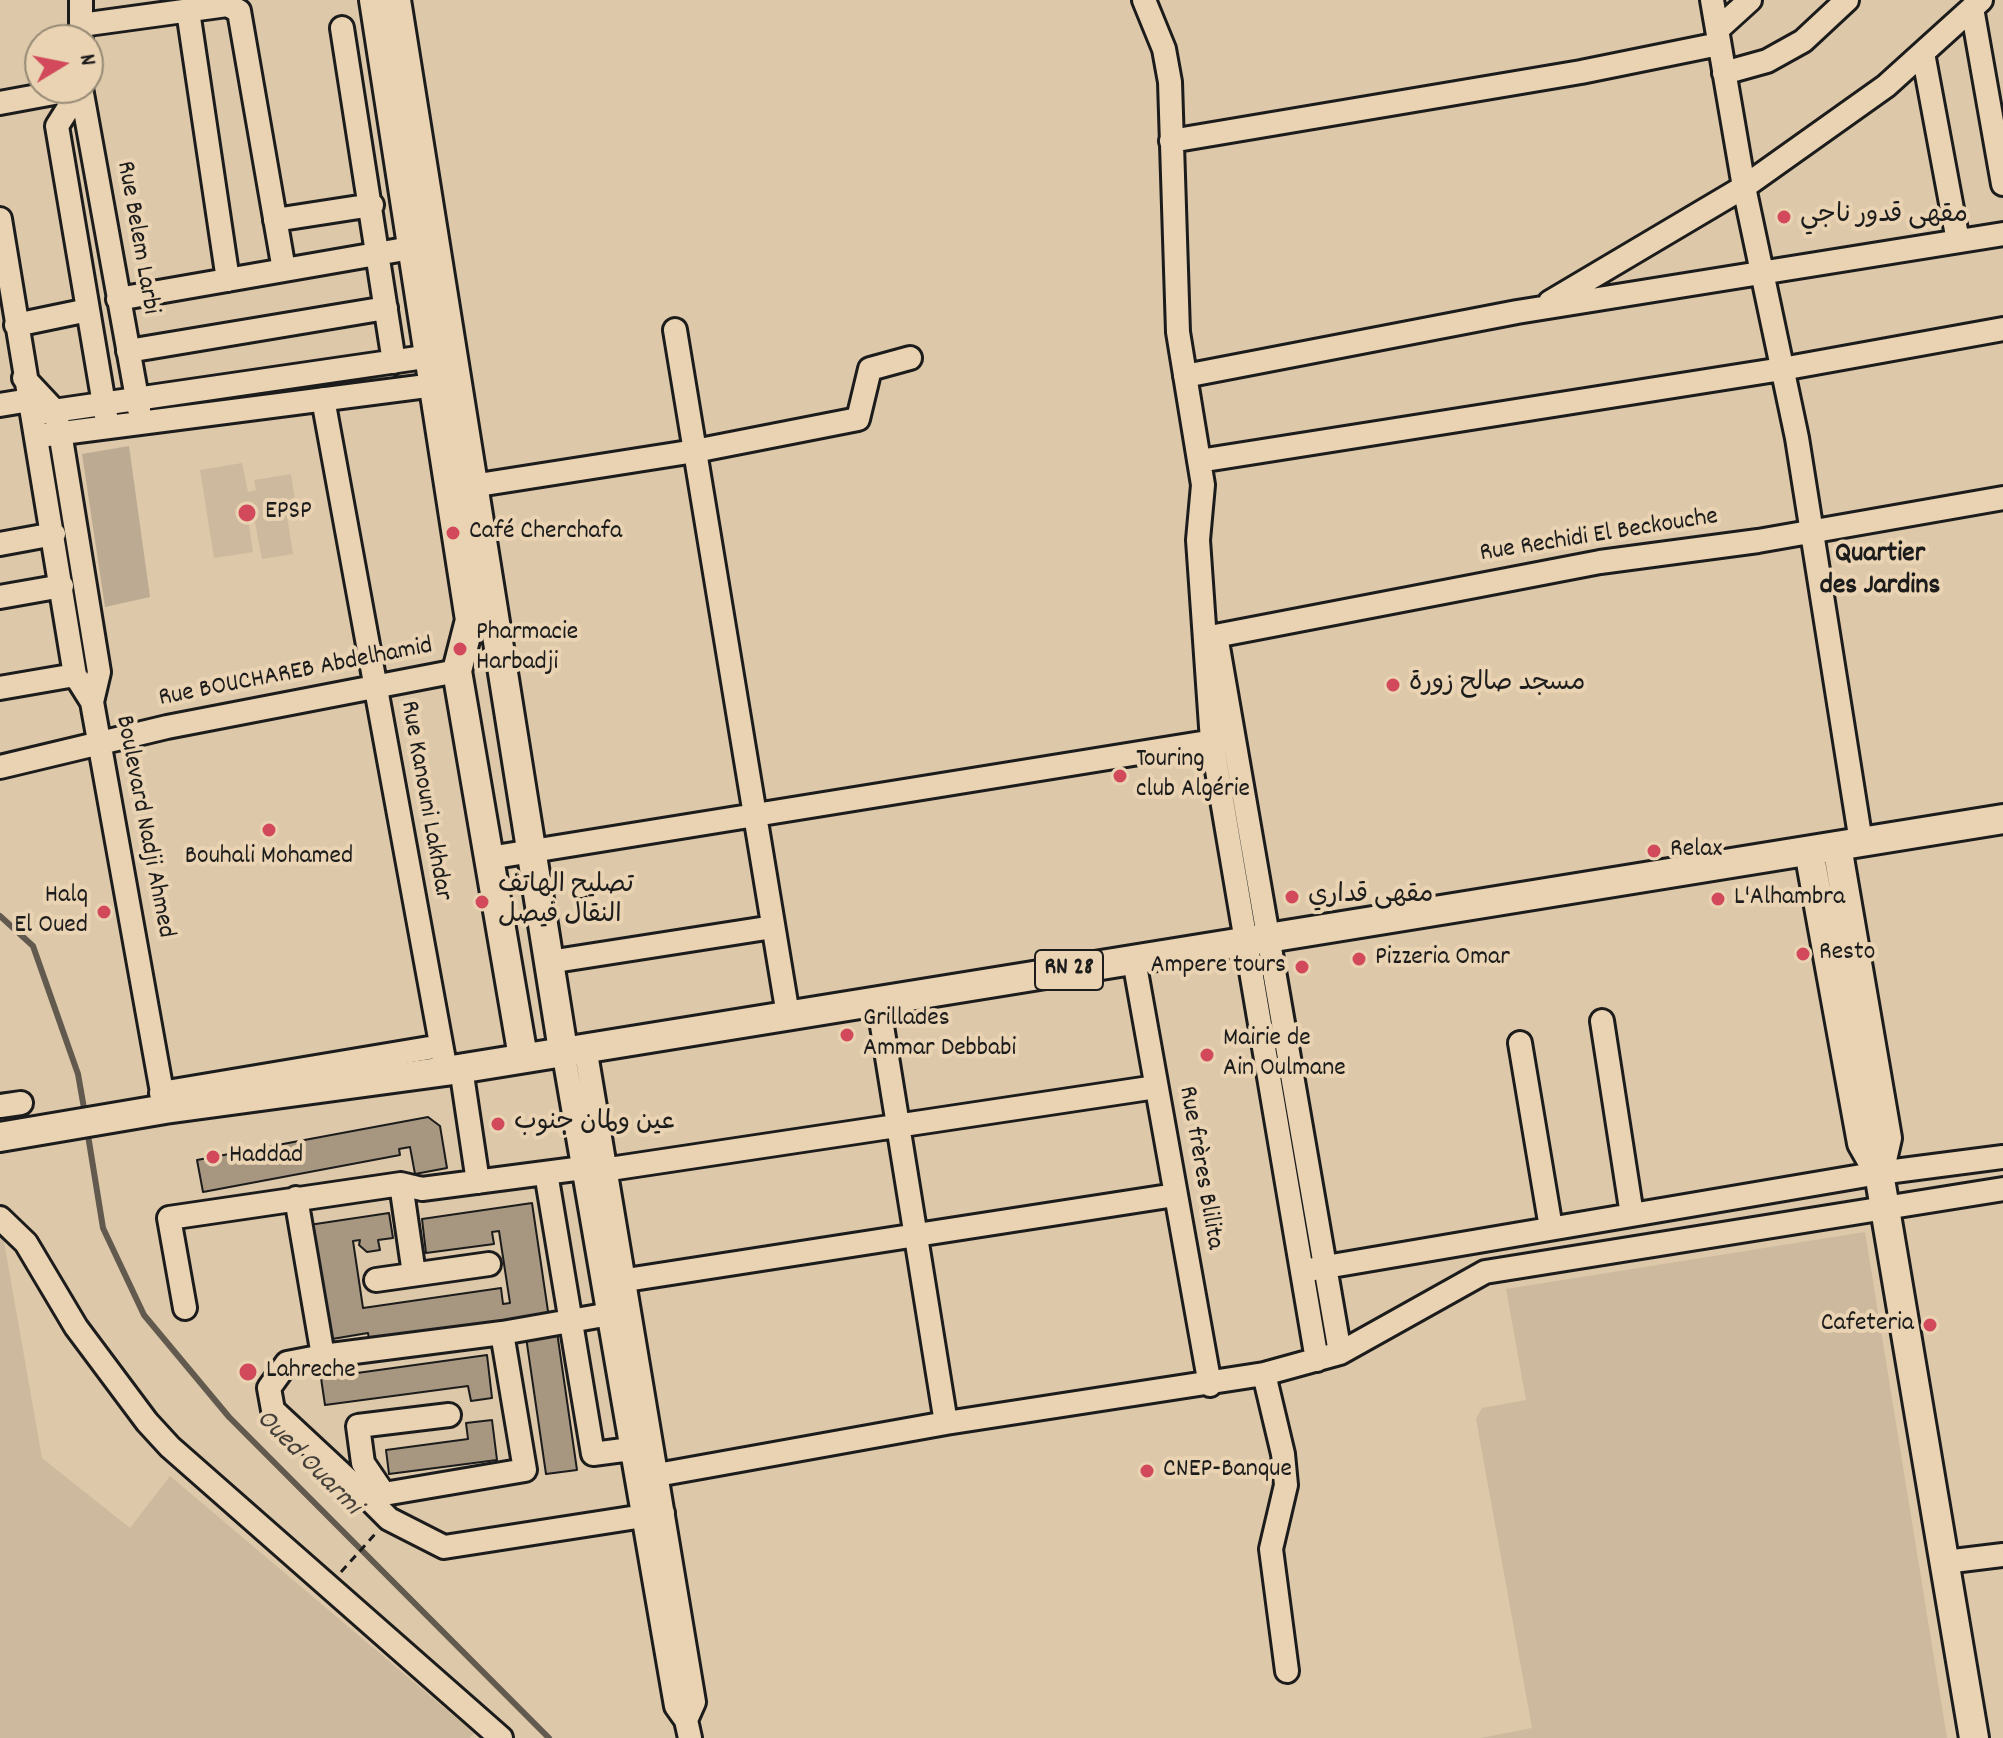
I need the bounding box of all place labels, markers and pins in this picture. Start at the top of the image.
place label: مقهى قدور ناجي [1800,201,1968,233]
marker: مقهى قدور ناجي [1775,208,1793,226]
place label: EPSP [265,497,312,529]
marker: EPSP [236,502,258,524]
place label: Café Cherchafa [469,517,622,549]
marker: Café Cherchafa [444,524,462,542]
place label: Pharmacie Harbadji [476,618,578,680]
marker: Pharmacie Harbadji [451,640,469,658]
place label: مسجد صالح زورة [1409,669,1585,701]
marker: مسجد صالح زورة [1384,676,1402,694]
place label: Touring club Algérie [1136,745,1250,806]
marker: Touring club Algérie [1111,767,1129,785]
marker: Bouhali Mohamed [260,821,278,839]
place label: Relax [1670,835,1722,867]
place label: Bouhali Mohamed [185,842,353,874]
marker: Relax [1645,842,1663,860]
place label: تصليح الهاتف النقال فيصل [498,871,634,932]
place label: Halq El Oued [14,881,88,942]
place label: مقهى قداري [1308,881,1433,913]
place label: L'Alhambra [1734,883,1845,915]
marker: مقهى قداري [1283,888,1301,906]
marker: L'Alhambra [1709,890,1727,908]
marker: تصليح الهاتف النقال فيصل [473,893,491,911]
marker: Halq El Oued [95,903,113,921]
place label: Resto [1819,938,1875,970]
place label: Pizzeria Omar [1375,943,1510,975]
marker: Resto [1794,945,1812,963]
marker: Pizzeria Omar [1350,950,1368,968]
place label: Ampere tours [1151,951,1286,983]
marker: Ampere tours [1293,958,1311,976]
place label: Grillades Ammar Debbabi [863,1004,1016,1066]
place label: Mairie de Ain Oulmane [1223,1024,1346,1086]
marker: Grillades Ammar Debbabi [838,1026,856,1044]
marker: Mairie de Ain Oulmane [1198,1046,1216,1064]
place label: عين ولمان جنوب [514,1108,675,1140]
marker: عين ولمان جنوب [489,1115,507,1133]
place label: Haddad [229,1141,303,1173]
marker: Haddad [204,1148,222,1166]
place label: Cafeteria [1821,1309,1914,1341]
marker: Cafeteria [1921,1316,1939,1334]
place label: Lahreche [266,1356,356,1388]
marker: Lahreche [237,1361,259,1383]
place label: CNEP-Banque [1163,1455,1292,1487]
marker: CNEP-Banque [1138,1462,1156,1480]

